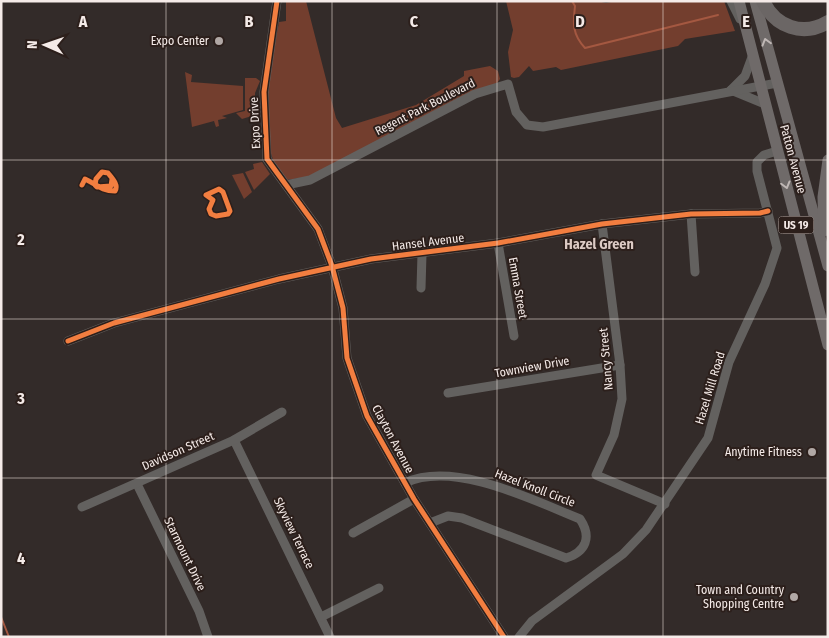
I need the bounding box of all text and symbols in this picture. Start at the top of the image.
text: A [78,12,88,31]
text: B [245,12,254,31]
text: C [410,12,419,31]
text: D [575,12,585,31]
text: E [742,12,750,31]
north arrow [20,20,70,70]
place label: Expo Center [151,34,210,48]
marker: Expo Center [213,35,225,47]
one-way arrow [761,39,771,47]
text: N [24,40,41,49]
street label: Regent Park Boulevard [373,76,477,138]
street label: Expo Drive [247,97,263,149]
street label: Patton Avenue [777,123,809,195]
one-way arrow [780,181,791,190]
road number: US 19 [778,216,814,234]
text: 2 [16,230,25,249]
street label: Hansel Avenue [391,231,465,253]
district label: Hazel Green [564,236,634,253]
street label: Emma Street [506,256,530,320]
street label: Nancy Street [596,327,616,391]
street label: Hazel Mill Road [692,350,728,426]
street label: Townview Drive [494,354,571,380]
text: 3 [16,389,25,408]
street label: Clayton Avenue [369,402,417,476]
street label: Davidson Street [140,429,216,473]
place label: Anytime Fitness [725,445,802,459]
marker: Anytime Fitness [806,446,818,458]
street label: Hazel Knoll Circle [493,466,577,510]
street label: Skyview Terrace [271,495,317,571]
street label: Starmount Drive [161,515,209,593]
text: 4 [17,549,25,568]
place label: Town and Country Shopping Centre [696,583,785,611]
marker: Town and Country Shopping Centre [788,591,800,603]

